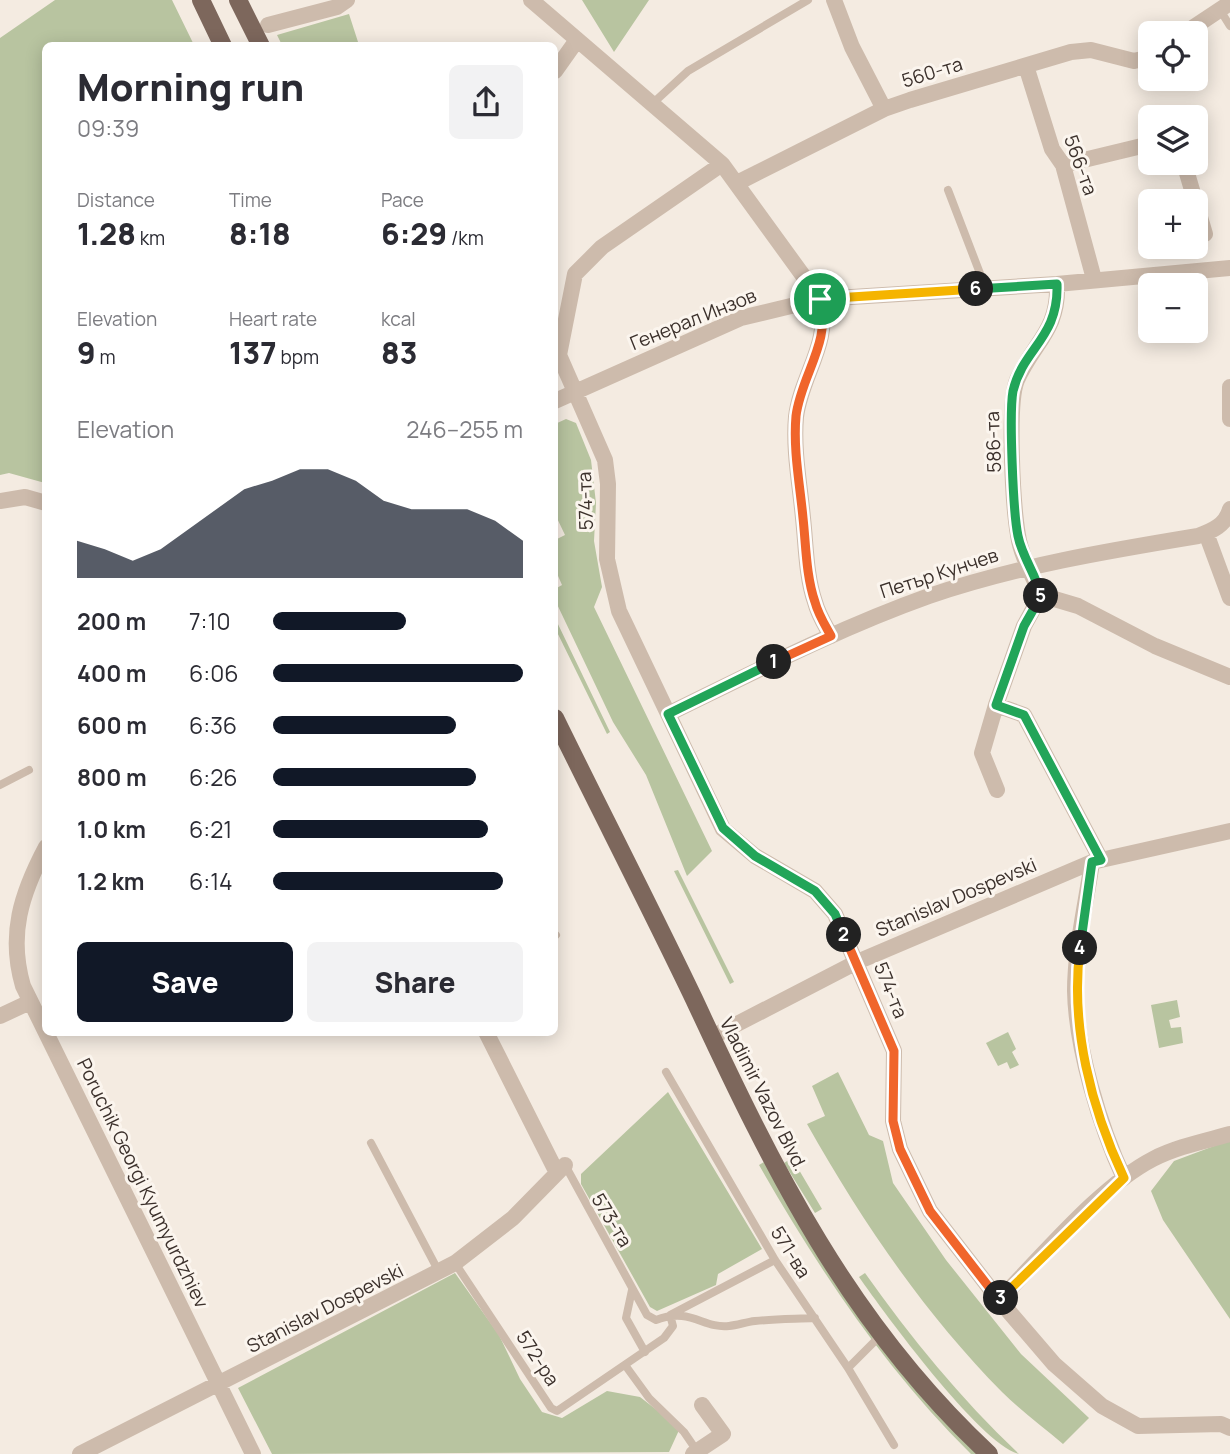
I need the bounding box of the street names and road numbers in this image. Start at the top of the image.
street label: 560-та [898,50,966,94]
street label: 566-та [1058,131,1104,199]
street label: Генерал Инзов [626,282,760,356]
street label: 586-та [979,411,1007,473]
street label: 574-та [571,471,599,531]
street label: Петър Кунчев [877,542,1001,604]
street label: Stanislav Dospevski [871,851,1041,943]
street label: 574-та [868,958,914,1022]
street label: Vladimir Vazov Blvd. [714,1013,814,1175]
street label: Poruchik Georgi Kyumyurdzhiev [71,1054,215,1312]
street label: 573-та [586,1188,638,1252]
street label: 571-ва [765,1221,817,1283]
street label: Stanislav Dospevski [242,1257,408,1359]
street label: 572-ра [510,1325,566,1391]

